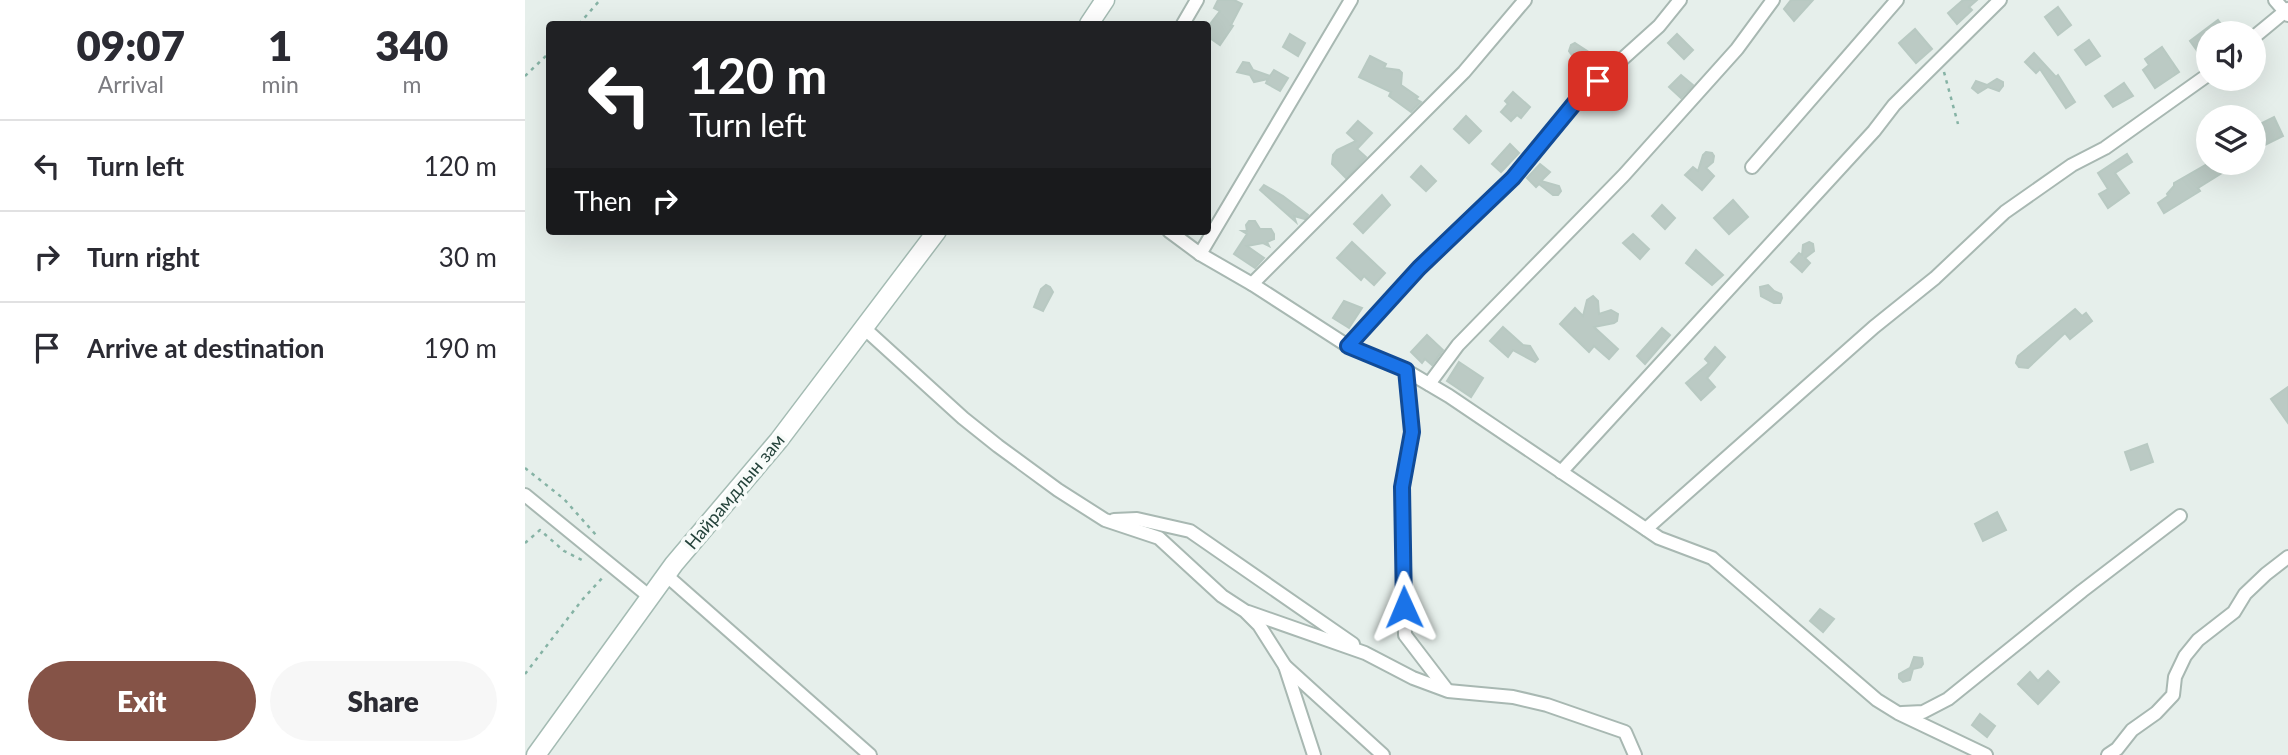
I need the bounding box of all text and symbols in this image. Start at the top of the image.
text: 09:07 [77,20,185,70]
text: 1 [268,20,292,70]
text: 340 [375,20,448,70]
map controls [2196,21,2266,175]
button: sound [2196,21,2266,91]
text: 120 m [689,46,827,104]
icon: left [574,49,665,140]
pin [1568,51,1628,111]
icon: arrive [1579,62,1617,100]
text: Arrival [98,70,164,98]
text: min [262,70,299,98]
text: m [402,70,421,98]
text: Turn left [689,105,806,144]
button: layers [2196,105,2266,175]
icon: left [28,147,66,185]
text: Turn left [87,150,184,182]
text: 120 m [424,150,497,182]
icon: right [646,182,684,220]
text: Then [574,185,632,217]
icon: right [28,238,66,276]
text: Turn right [87,241,200,273]
text: 30 m [439,241,497,273]
icon: arrive [28,329,66,367]
text: Arrive at destination [87,332,324,364]
text: 190 m [424,332,497,364]
street label: Найрамдлын зам [680,429,789,553]
position arrow [1367,570,1441,644]
button: Exit [28,661,256,741]
button: Share [270,661,497,741]

